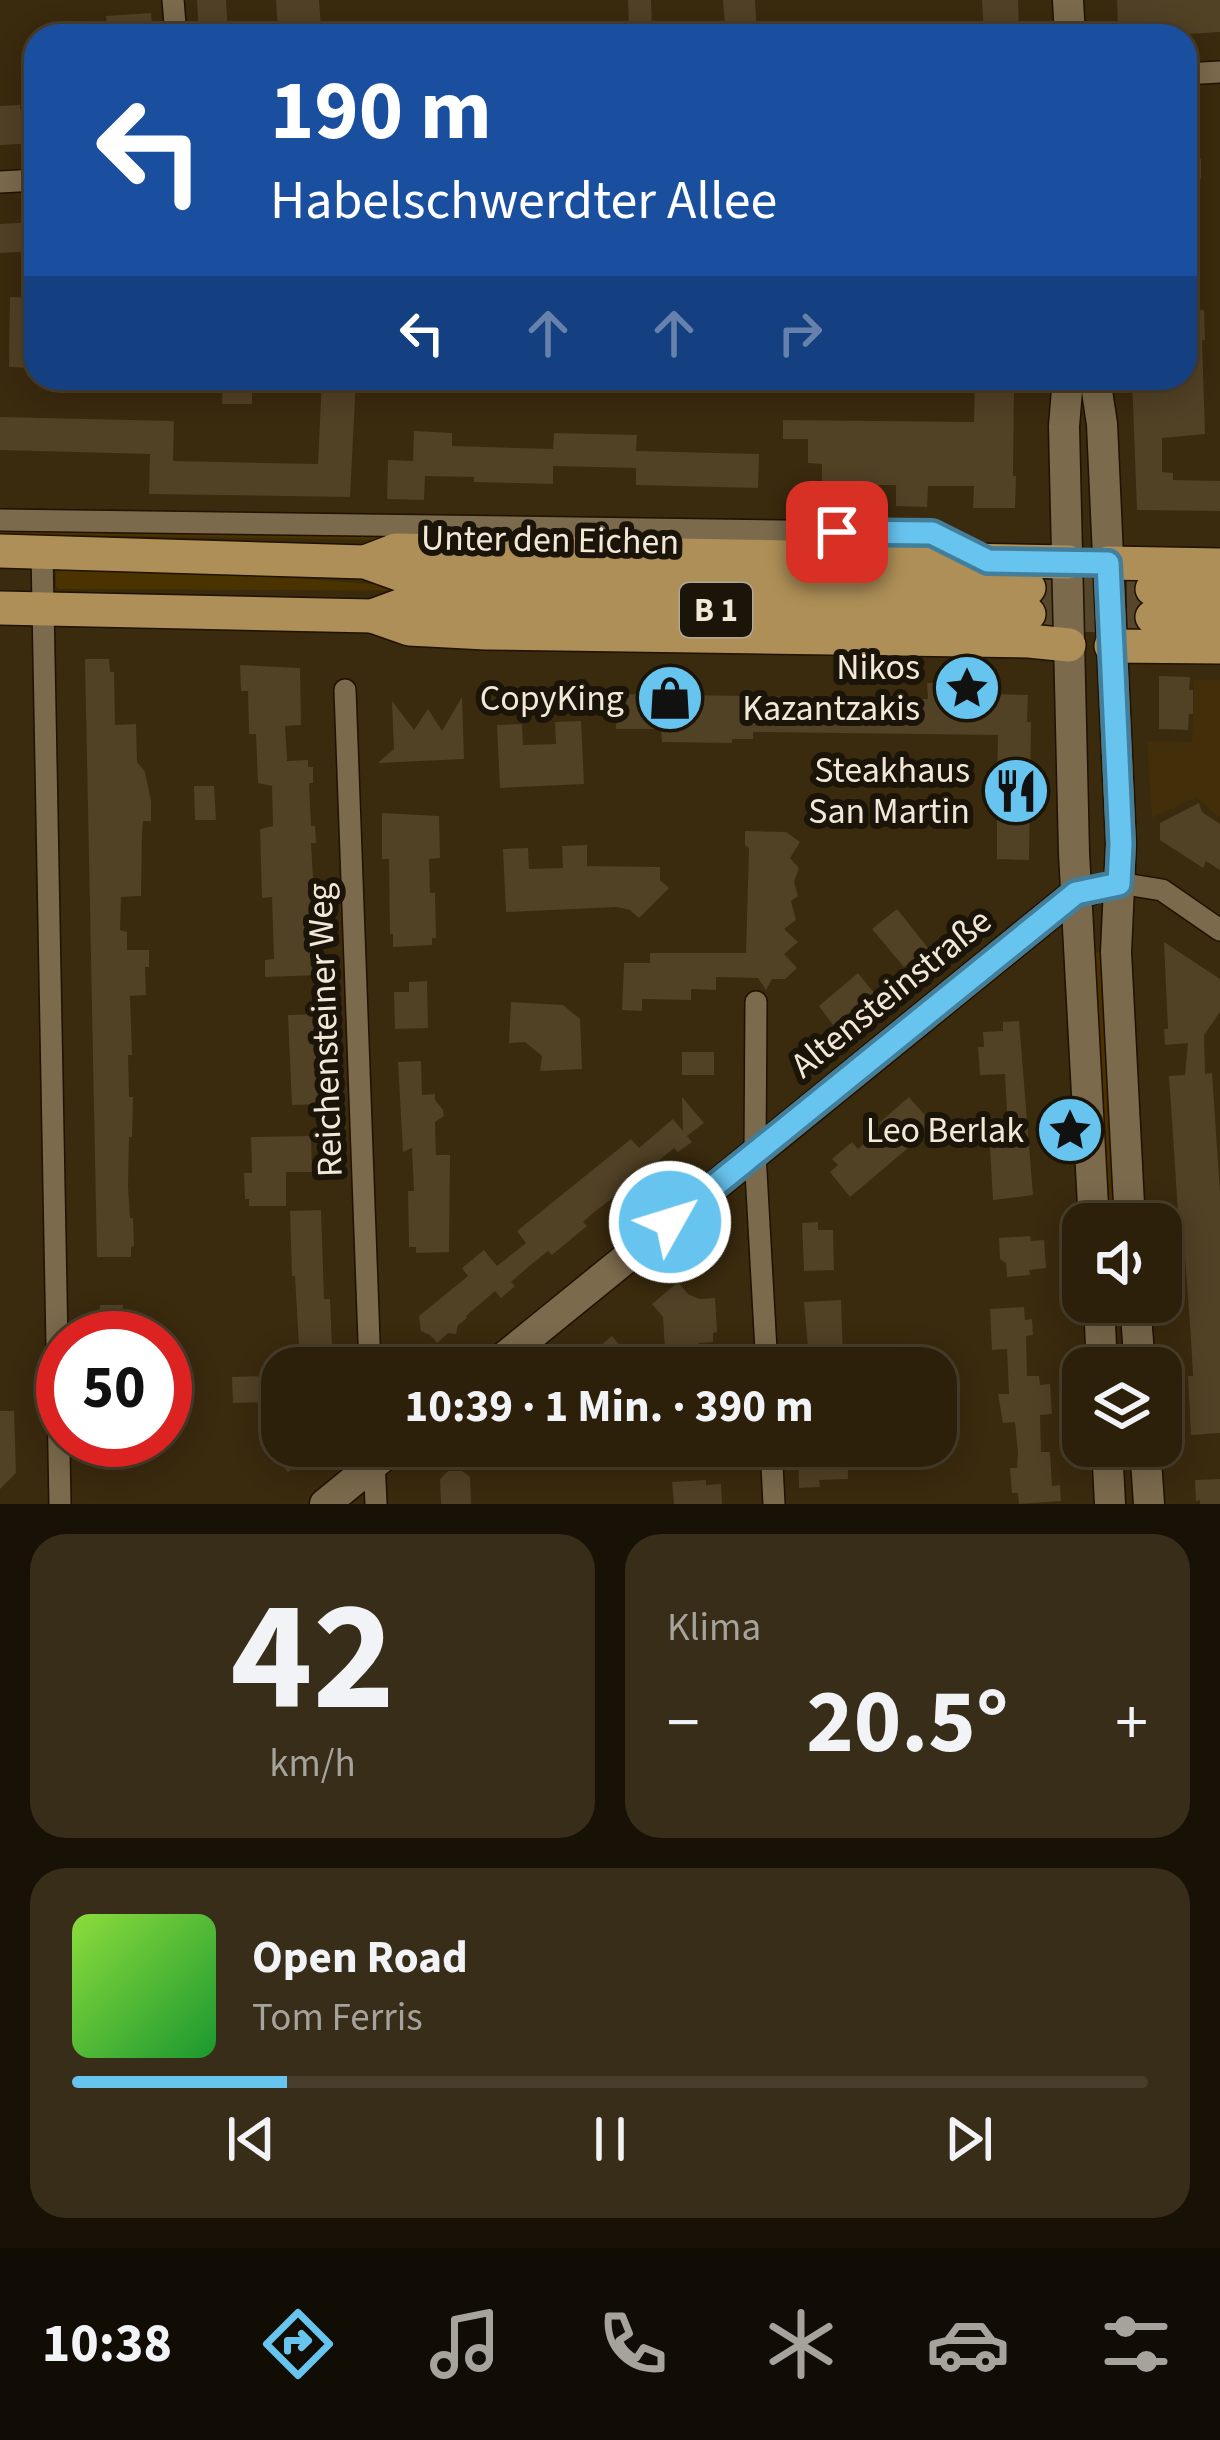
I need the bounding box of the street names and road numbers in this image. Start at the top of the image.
street label: Unter den Eichen [420,512,680,568]
road number: B 1 [680,583,752,637]
street label: Reichensteiner Weg [294,882,356,1178]
street label: Altensteinstraße [780,896,1002,1090]

